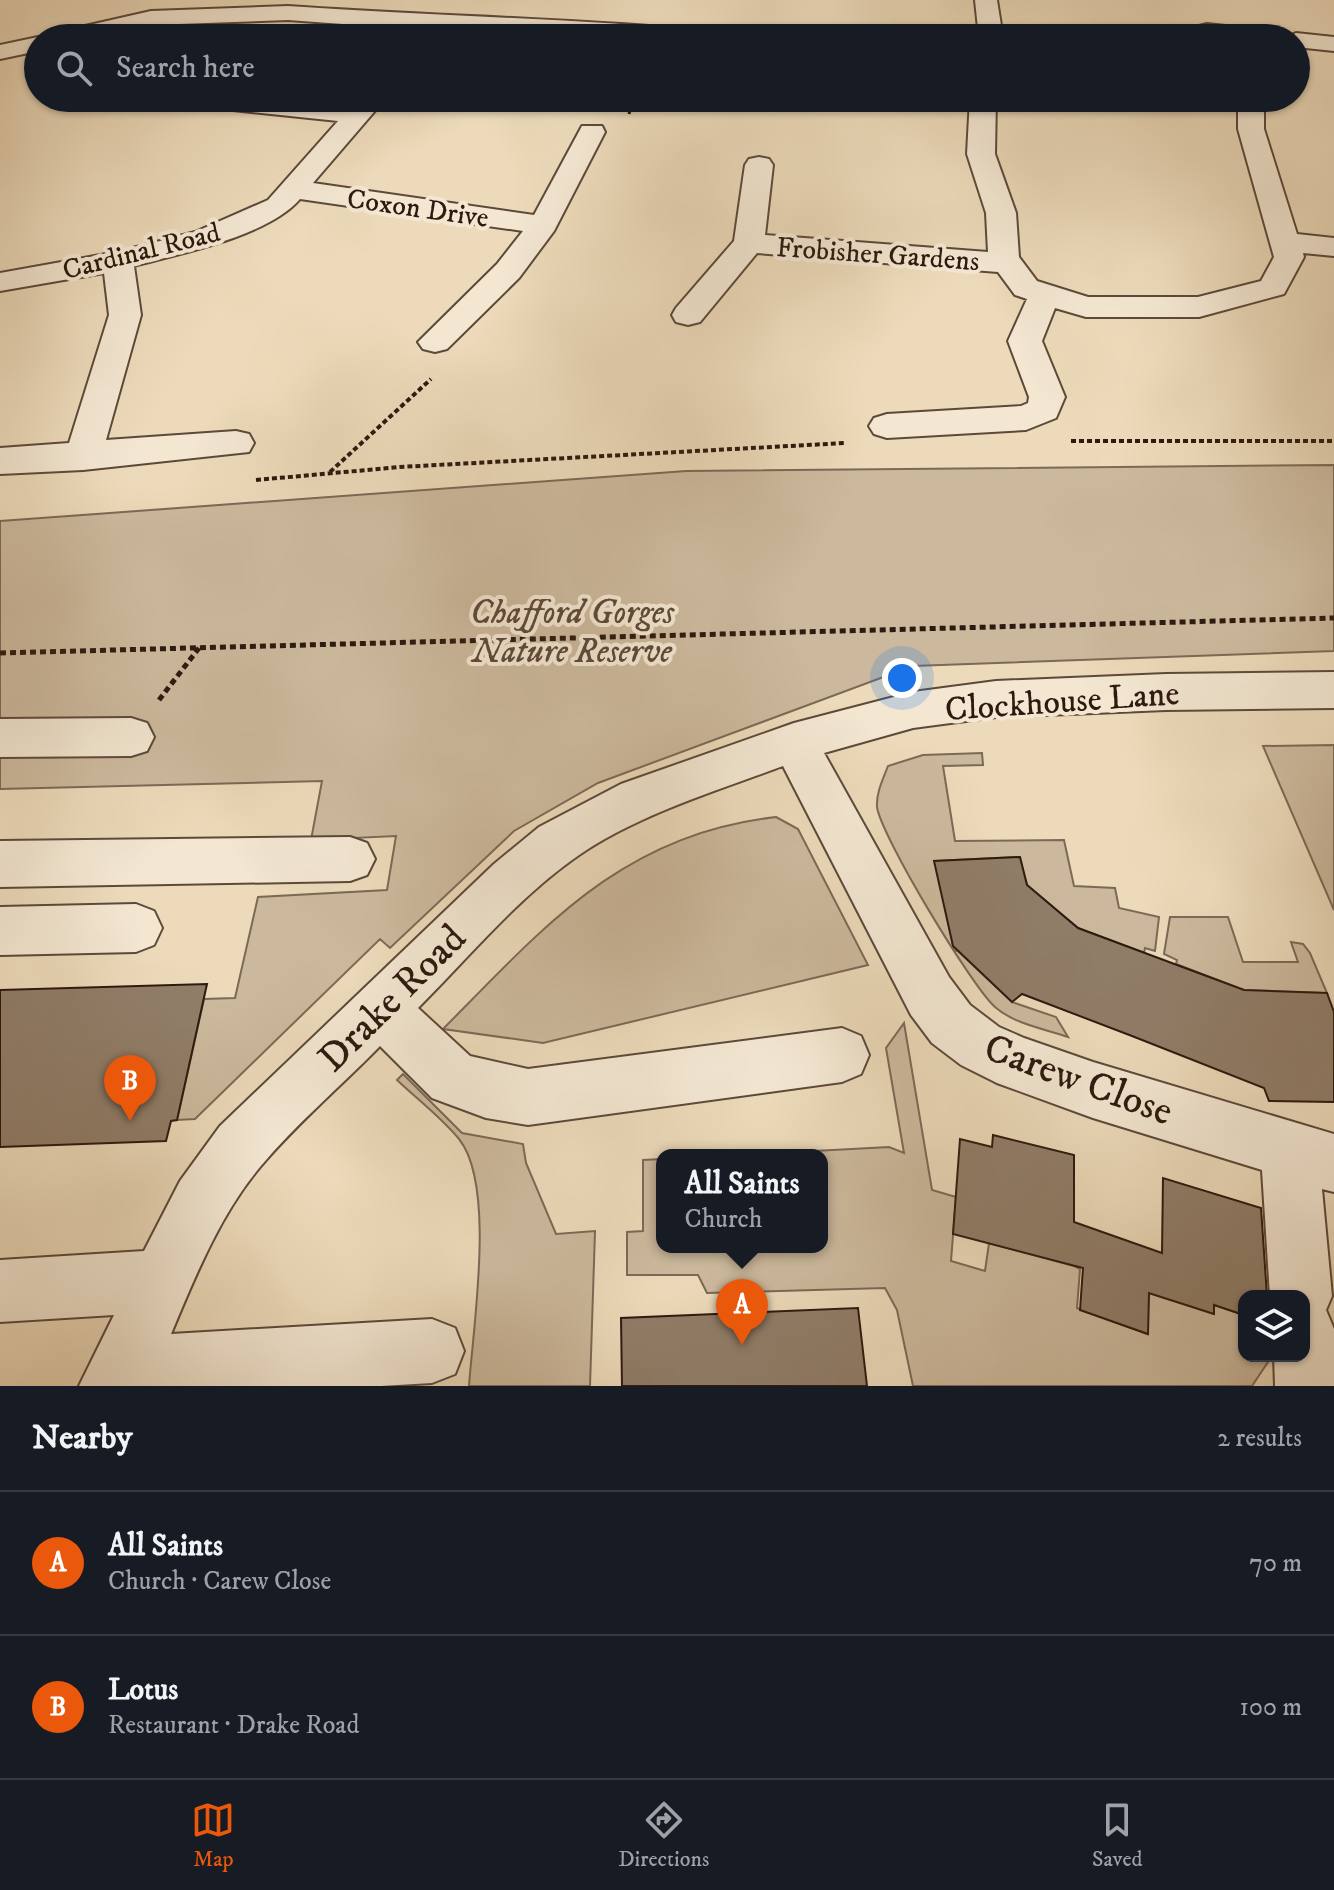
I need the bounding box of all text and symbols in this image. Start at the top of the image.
search box [24,24,1310,112]
icon: search [52,46,96,90]
text: Search here [116,50,255,87]
street label: Coxon Drive [345,181,491,236]
street label: Cardinal Road [59,215,224,288]
street label: Frobisher Gardens [775,230,981,279]
park label: Chafford Gorges Nature Reserve [470,592,675,673]
your location [882,658,922,698]
street label: Clockhouse Lane [944,673,1181,731]
street label: Drake Road [309,915,478,1084]
street label: Carew Close [977,1024,1179,1138]
pin: B [104,1055,156,1121]
popup [656,1149,828,1253]
text: All Saints [685,1166,799,1203]
text: Church [685,1203,762,1236]
pin: A [716,1279,768,1345]
map controls [1238,1290,1310,1362]
button: layers [1238,1290,1310,1362]
text: Nearby [32,1417,133,1459]
text: 2 results [1217,1422,1302,1455]
text: All Saints [108,1528,223,1565]
text: A [50,1547,66,1580]
text: 70 m [1249,1547,1302,1580]
text: Church · Carew Close [108,1565,331,1598]
text: Lotus [108,1672,178,1709]
text: B [50,1691,66,1724]
text: 100 m [1239,1691,1302,1724]
text: Restaurant · Drake Road [108,1709,359,1742]
tab: Map [191,1798,235,1873]
tab: Directions [618,1798,709,1873]
tab: Saved [1092,1798,1143,1873]

